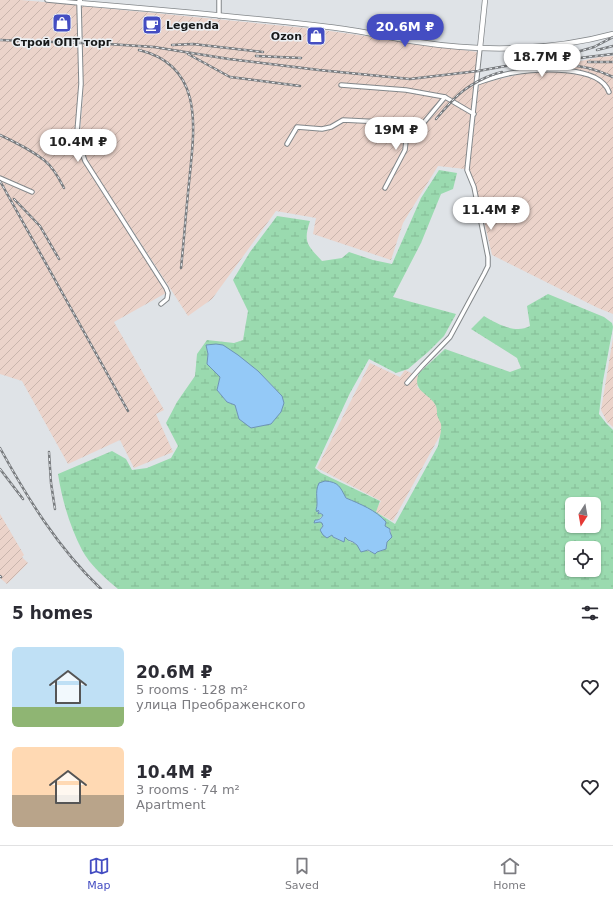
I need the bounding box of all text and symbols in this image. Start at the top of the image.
shop icon: Строй ОПТ торг [51,12,73,34]
cafe icon: Legenda [141,14,163,36]
pin: 20.6M ₽ [368,14,442,48]
place label: Legenda [166,19,219,32]
text: 20.6M ₽ [376,19,434,34]
shop icon: Ozon [305,25,327,47]
place label: Ozon [271,30,302,43]
place label: Строй ОПТ торг [13,36,112,49]
pin: 18.7M ₽ [505,44,579,78]
text: 18.7M ₽ [513,49,571,64]
pin: 19M ₽ [368,117,424,151]
text: 19M ₽ [374,122,418,137]
pin: 10.4M ₽ [41,129,115,163]
text: 10.4M ₽ [49,134,107,149]
pin: 11.4M ₽ [454,197,528,231]
text: 11.4M ₽ [462,202,520,217]
north arrow [565,497,601,533]
map controls [565,497,601,577]
button: locate [565,541,601,577]
icon: filters [579,602,601,624]
text: 5 homes [12,603,93,623]
text: 20.6M ₽ [136,662,213,682]
icon: home [44,663,92,711]
icon: heart [579,676,601,698]
text: 5 rooms · 128 m² [136,682,248,697]
text: улица Преображенского [136,697,306,712]
text: 10.4M ₽ [136,762,213,782]
icon: home [44,763,92,811]
icon: heart [579,776,601,798]
text: 3 rooms · 74 m² [136,782,240,797]
text: Apartment [136,797,206,812]
tab: Map [87,855,110,892]
tab: Saved [285,855,319,892]
tab: Home [493,855,526,892]

